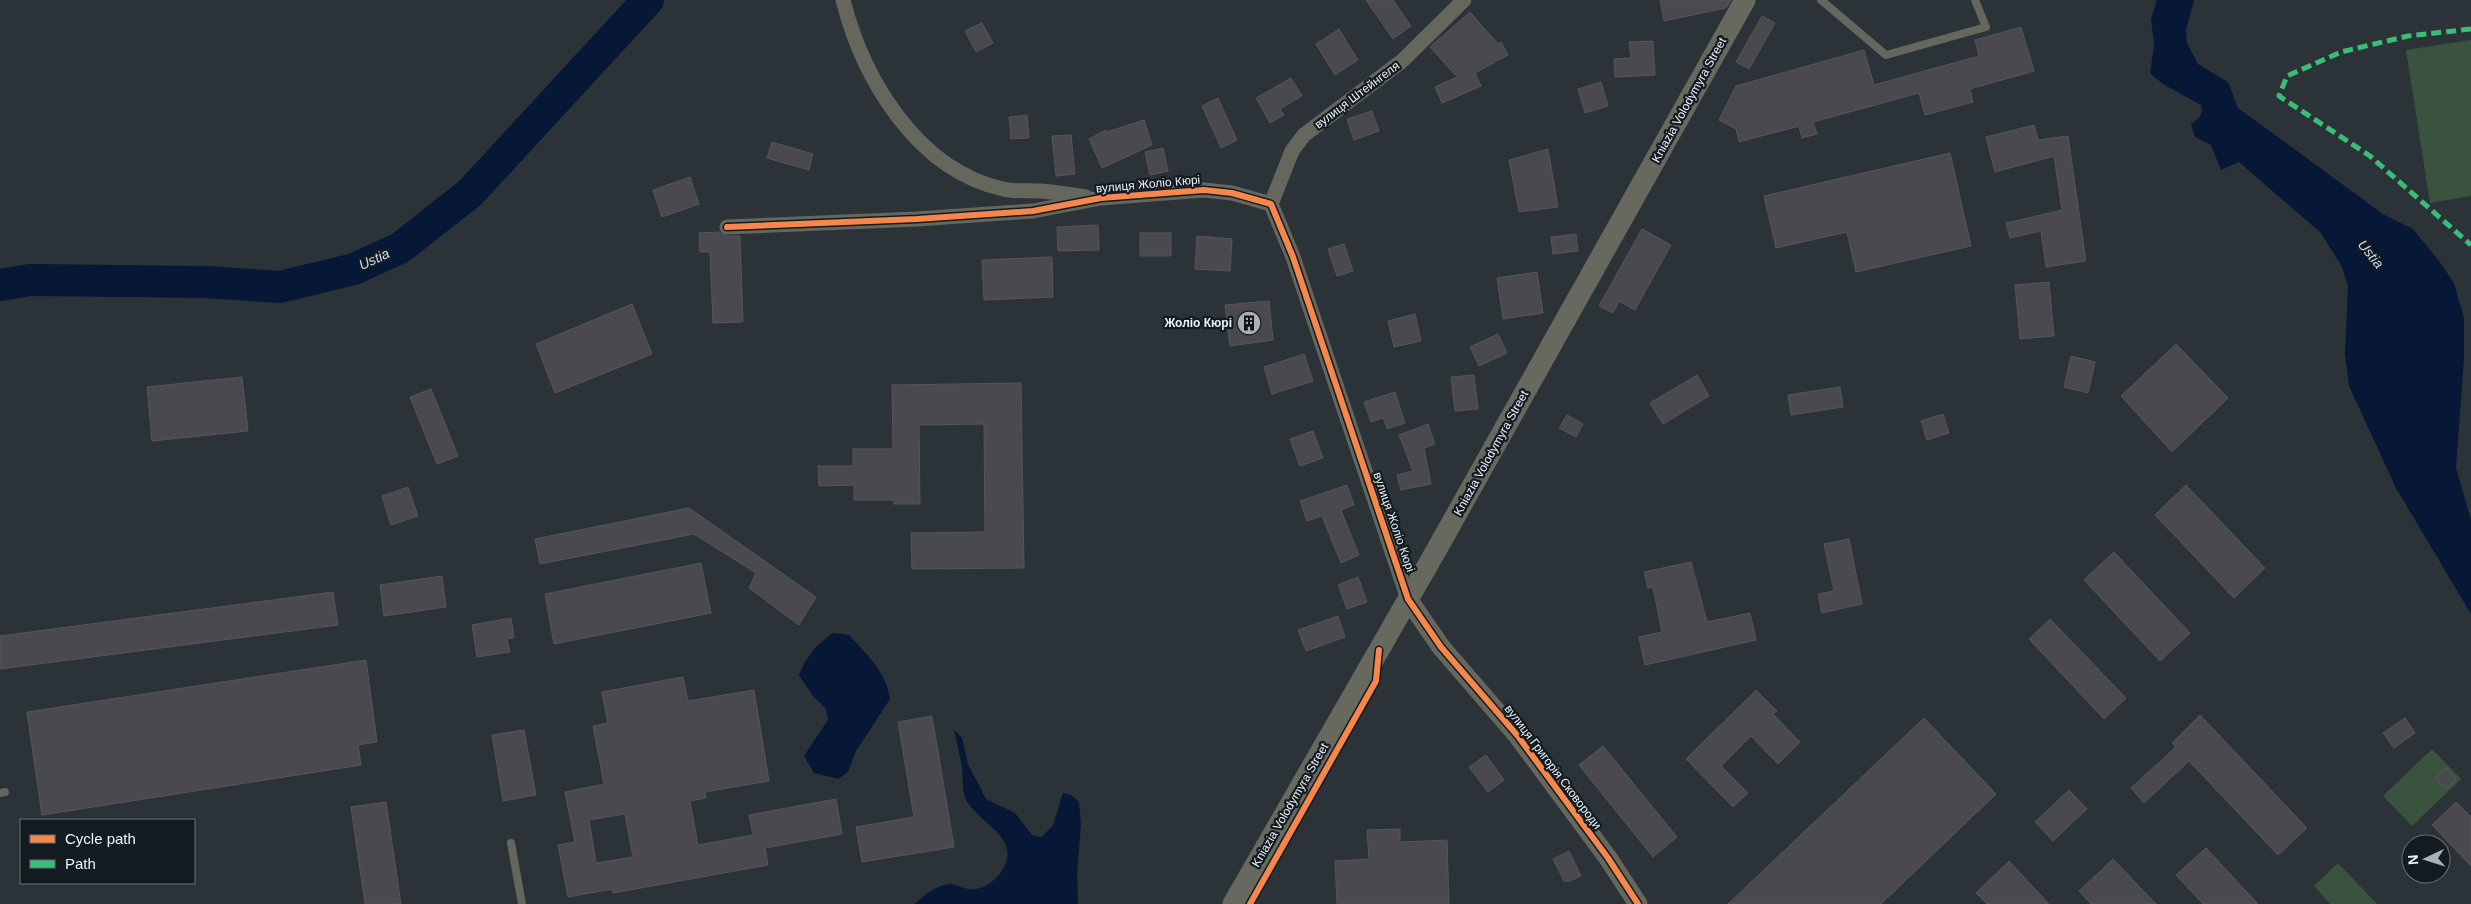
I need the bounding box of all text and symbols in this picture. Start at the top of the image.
street label: Kniazia Volodymyra Street [1649,34,1730,165]
street label: вулиця Штейнгеля [1312,59,1402,131]
street label: вулиця Жоліо Кюрі [1095,172,1201,196]
water label: Ustia [2355,237,2387,272]
water label: Ustia [356,245,392,273]
building icon: Жоліо Кюрі [1236,310,1262,336]
place label: Жоліо Кюрі [1163,316,1232,330]
street label: Kniazia Volodymyra Street [1451,387,1532,518]
street label: вулиця Жоліо Кюрі [1370,470,1418,574]
street label: вулиця Григорія Сковороди [1502,702,1604,832]
street label: Kniazia Volodymyra Street [1249,740,1332,869]
legend [20,819,195,884]
text: Cycle path [65,830,136,847]
north arrow [2401,834,2451,884]
text: N [2405,854,2421,866]
text: Path [65,855,96,872]

